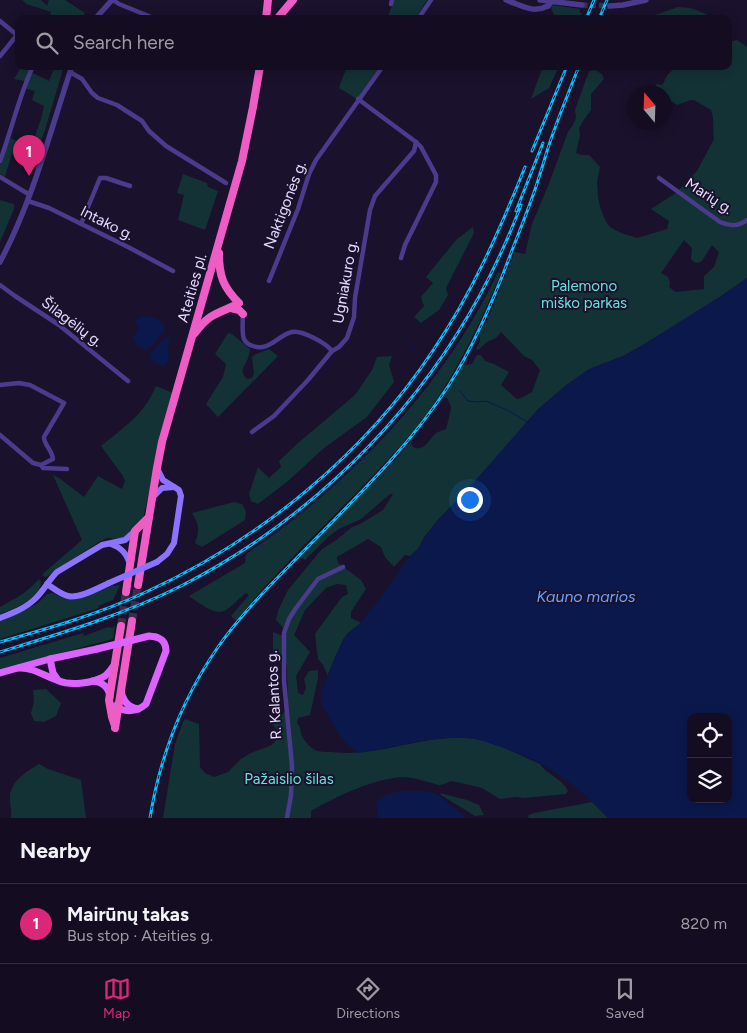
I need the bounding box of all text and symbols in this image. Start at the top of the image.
search box [15,15,732,70]
icon: search [33,29,61,57]
text: Search here [73,31,175,54]
north arrow [627,85,672,130]
pin: 1 [13,135,45,176]
street label: Naktigonės g. [260,159,310,251]
street label: Marių g. [682,174,736,218]
street label: Intako g. [77,202,137,244]
street label: Ugniakuro g. [329,239,361,325]
street label: Ateities pl. [174,251,210,325]
park label: Palemono miško parkas [541,277,627,312]
street label: Šilagėlių g. [38,293,106,351]
your location [457,487,483,513]
water label: Kauno marios [536,587,636,606]
street label: R. Kalantos g. [263,650,285,740]
map controls [687,713,732,803]
button: locate [687,713,732,758]
button: layers [687,758,732,803]
park label: Pažaislio šilas [244,770,334,788]
text: Nearby [20,838,91,863]
text: Mairūnų takas [67,903,189,926]
text: 1 [33,914,39,933]
text: 820 m [680,914,727,933]
text: Bus stop · Ateities g. [67,926,213,945]
tab: Map [103,975,131,1022]
tab: Directions [336,975,400,1022]
tab: Saved [606,975,644,1022]

